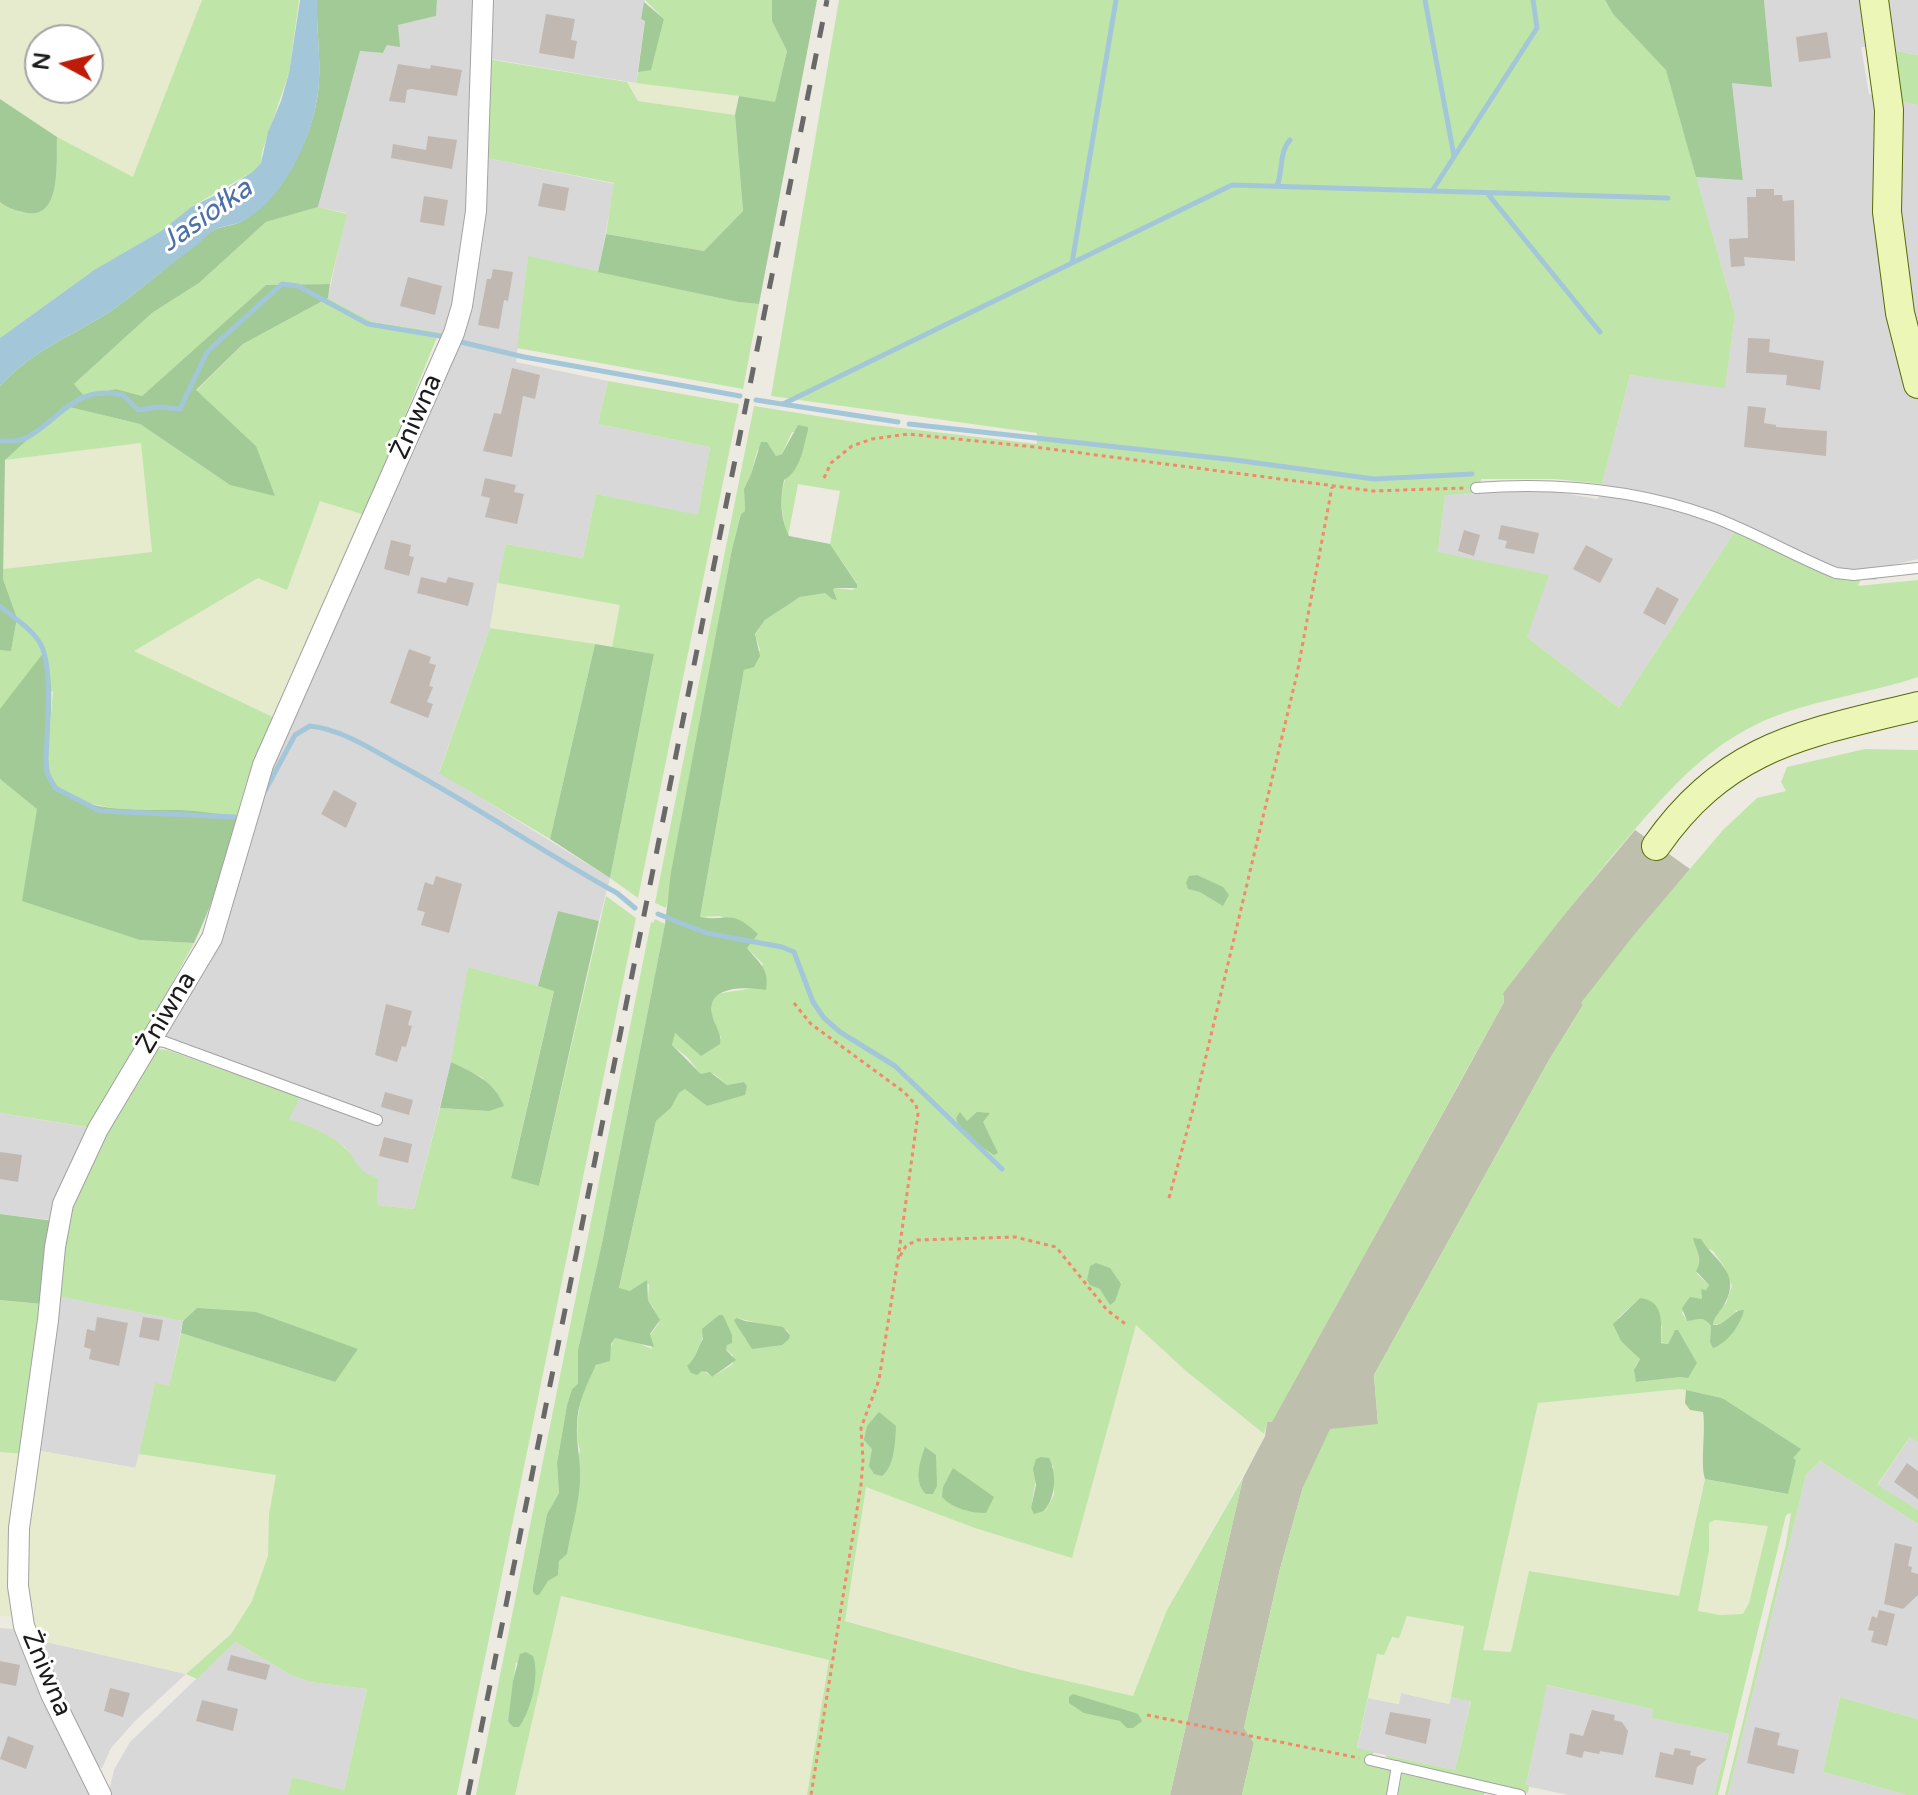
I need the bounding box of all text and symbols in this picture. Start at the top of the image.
north arrow [24,24,104,104]
text: N [28,51,56,72]
water label: Jasiołka [155,172,259,260]
street label: Żniwna [384,370,450,464]
street label: Żniwna [130,966,204,1060]
street label: Żniwna [14,1627,78,1721]

